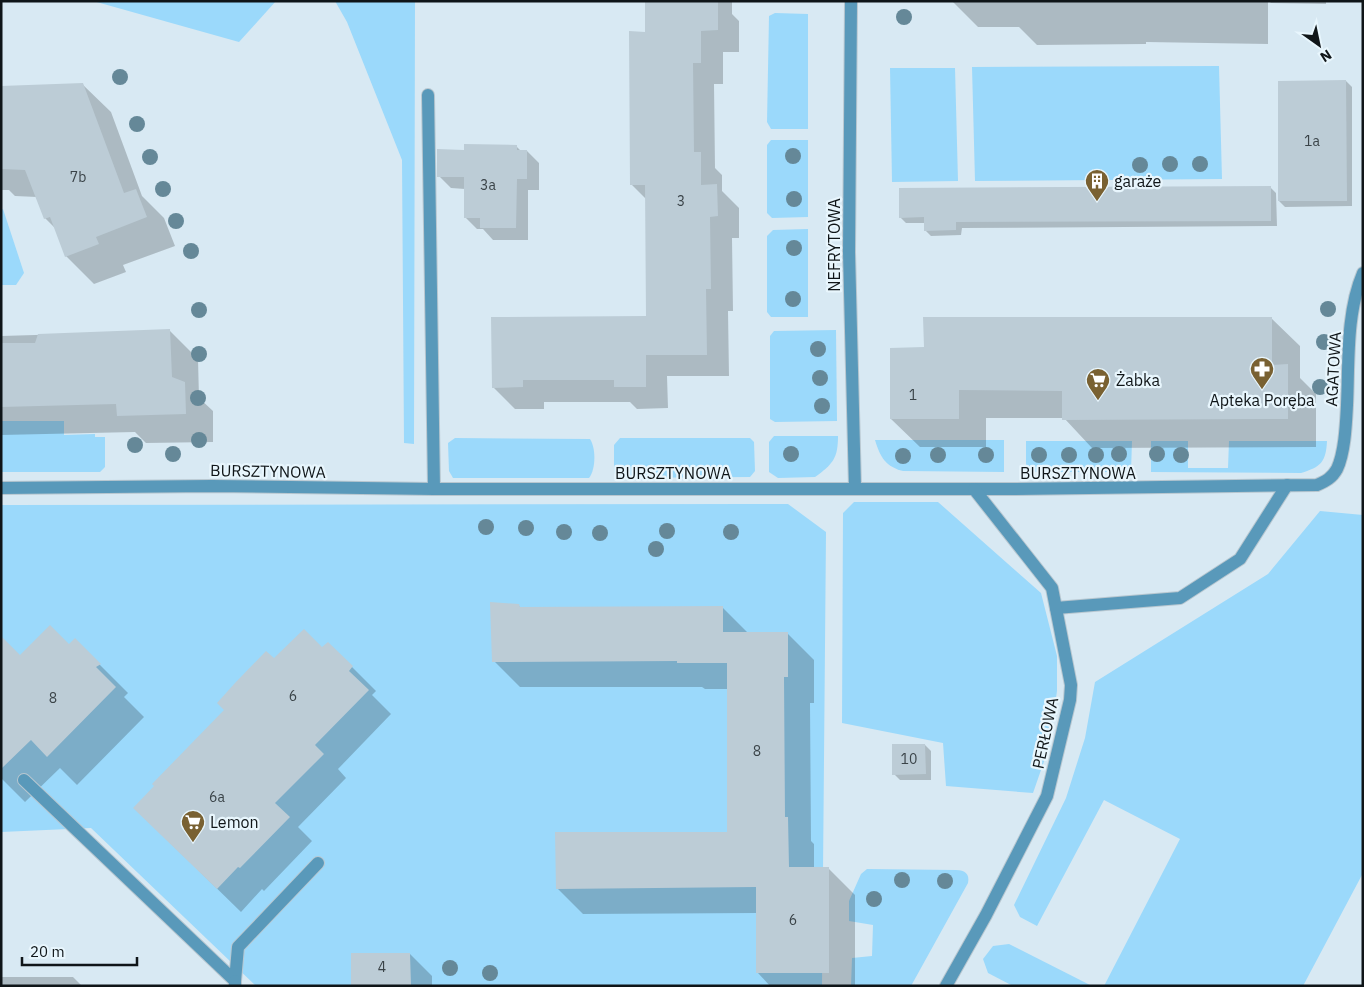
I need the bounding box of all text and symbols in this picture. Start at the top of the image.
north arrow [1294,20,1344,70]
text: N [1317,46,1335,66]
house number: 1a [1304,132,1320,150]
house number: 7b [70,168,86,186]
building icon: garaże [1084,168,1110,202]
place label: garaże [1114,171,1162,191]
house number: 3a [480,176,496,194]
house number: 3 [677,192,685,210]
street label: NEFRYTOWA [824,198,844,292]
street label: AGATOWA [1321,331,1345,407]
pharmacy icon: Apteka Poręba [1249,356,1275,390]
supermarket icon: Żabka [1085,367,1111,401]
place label: Żabka [1116,370,1160,390]
house number: 1 [909,386,917,404]
place label: Apteka Poręba [1209,390,1315,410]
street label: BURSZTYNOWA [210,460,326,482]
street label: BURSZTYNOWA [615,463,731,483]
street label: BURSZTYNOWA [1020,463,1136,483]
house number: 6 [289,687,297,705]
house number: 8 [49,689,57,707]
street label: PERŁOWA [1028,695,1062,771]
house number: 8 [753,742,761,760]
house number: 10 [901,750,917,768]
house number: 6a [209,788,225,806]
supermarket icon: Lemon [180,809,206,843]
place label: Lemon [210,812,259,832]
house number: 6 [789,911,797,929]
scale bar [22,934,138,966]
text: 20 m [30,942,65,961]
house number: 4 [378,958,386,976]

